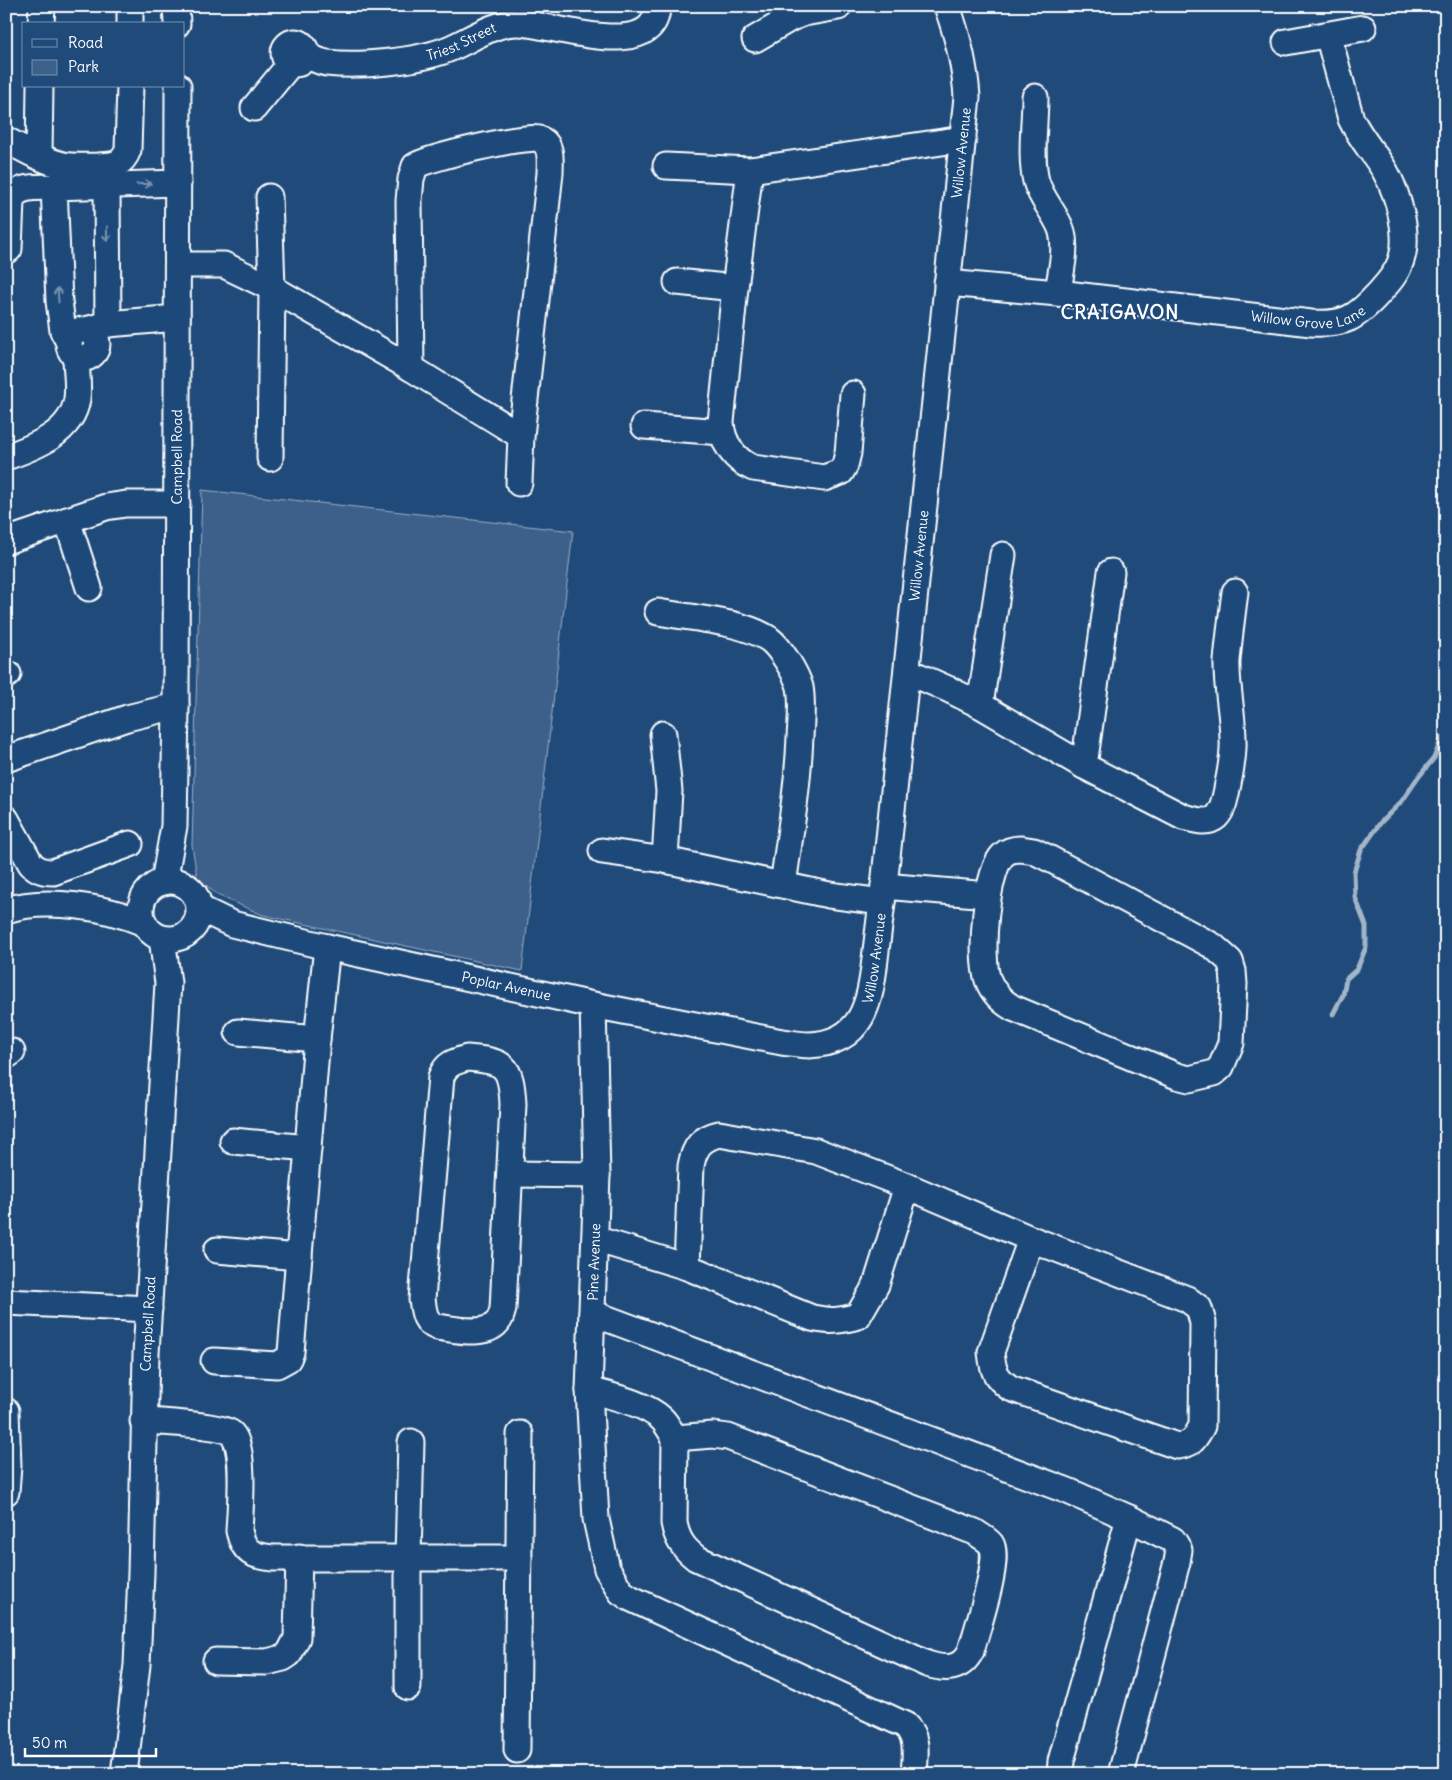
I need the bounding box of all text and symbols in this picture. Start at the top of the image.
street label: Triest Street [424,18,499,64]
legend [22,22,185,88]
text: Road [68,33,103,52]
text: Park [68,57,99,76]
street label: Willow Avenue [947,107,975,199]
one-way arrow [135,180,151,189]
one-way arrow [102,226,112,242]
one-way arrow [54,287,63,303]
district label: CRAIGAVON [1061,300,1179,324]
street label: Willow Grove Lane [1250,302,1369,332]
street label: Campbell Road [168,409,186,505]
street label: Willow Avenue [905,509,932,602]
street label: Willow Avenue [858,912,890,1006]
street label: Poplar Avenue [460,968,553,1005]
street label: Pine Avenue [584,1223,604,1301]
street label: Campbell Road [137,1276,160,1372]
scale bar [25,1725,156,1757]
text: 50 m [32,1733,67,1752]

